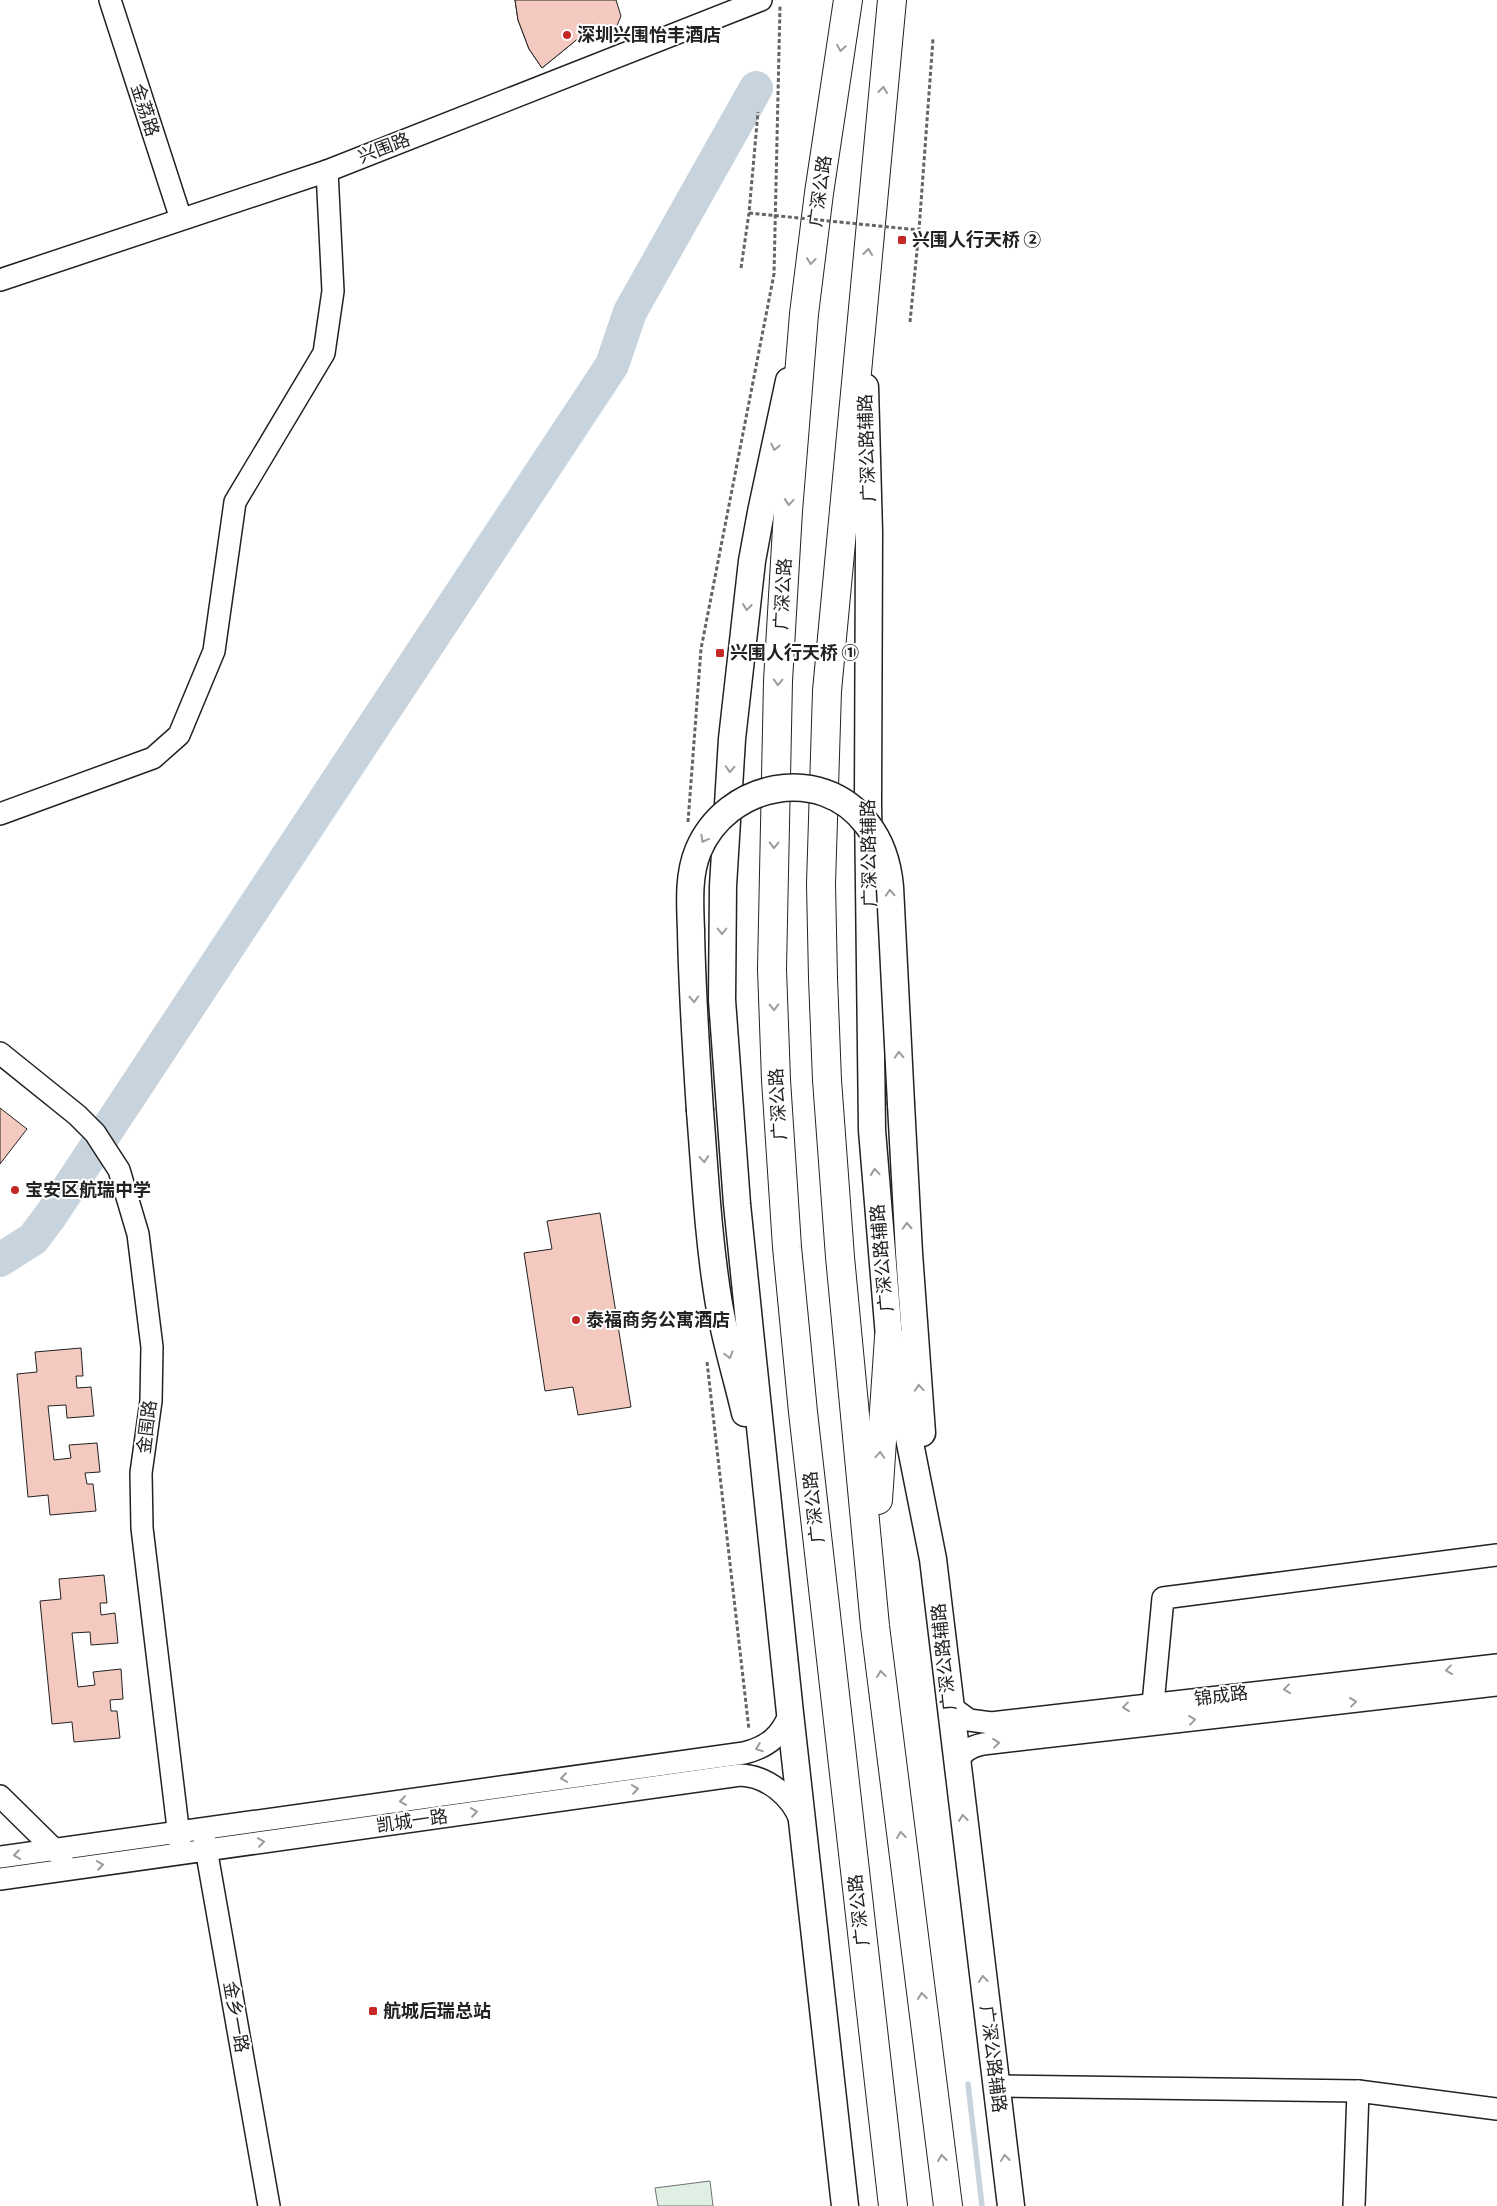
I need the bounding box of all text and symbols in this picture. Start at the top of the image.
place label: 深圳兴围怡丰酒店 [577,23,721,48]
marker: 深圳兴围怡丰酒店 [561,29,573,41]
one-way arrow [836,45,847,53]
street label: 金荔路 [124,81,165,140]
one-way arrow [878,86,889,94]
street label: 兴围路 [354,127,414,170]
street label: 广深公路 [803,154,838,228]
place label: 兴围人行天桥 ② [912,228,1042,253]
marker: 兴围人行天桥 ② [896,234,908,246]
one-way arrow [862,248,873,256]
one-way arrow [806,257,817,265]
street label: 广深公路辅路 [853,394,882,502]
one-way arrow [770,443,781,452]
one-way arrow [784,499,795,507]
street label: 广深公路 [769,557,798,631]
one-way arrow [742,604,753,612]
place label: 兴围人行天桥 ① [730,641,860,666]
marker: 兴围人行天桥 ① [714,647,726,659]
one-way arrow [773,678,784,686]
one-way arrow [724,765,735,773]
street label: 广深公路辅路 [856,799,883,907]
one-way arrow [700,833,710,842]
one-way arrow [769,841,780,849]
one-way arrow [885,889,896,897]
one-way arrow [717,927,728,935]
one-way arrow [688,995,699,1003]
one-way arrow [768,1003,779,1011]
one-way arrow [893,1051,904,1059]
street label: 广深公路 [764,1067,793,1141]
one-way arrow [698,1155,709,1163]
one-way arrow [870,1168,881,1176]
place label: 宝安区航瑞中学 [25,1178,151,1203]
marker: 宝安区航瑞中学 [9,1184,21,1196]
street label: 广深公路辅路 [865,1203,900,1313]
one-way arrow [902,1222,913,1230]
place label: 泰福商务公寓酒店 [586,1308,730,1333]
marker: 泰福商务公寓酒店 [570,1314,582,1326]
one-way arrow [724,1350,734,1358]
one-way arrow [913,1384,924,1392]
street label: 金围路 [132,1399,163,1455]
one-way arrow [874,1451,885,1459]
street label: 广深公路 [798,1470,831,1544]
street label: 广深公路辅路 [926,1602,963,1712]
one-way arrow [1444,1664,1452,1675]
one-way arrow [876,1670,887,1678]
street label: 锦成路 [1193,1681,1249,1712]
one-way arrow [1283,1683,1291,1694]
one-way arrow [1350,1697,1358,1708]
one-way arrow [1121,1701,1129,1712]
one-way arrow [1188,1715,1196,1726]
one-way arrow [992,1738,1000,1749]
one-way arrow [756,1742,764,1752]
one-way arrow [560,1772,568,1783]
one-way arrow [631,1785,639,1795]
one-way arrow [399,1795,408,1805]
street label: 凯城一路 [375,1804,449,1839]
one-way arrow [470,1807,478,1818]
one-way arrow [958,1813,969,1821]
one-way arrow [896,1831,907,1839]
one-way arrow [257,1837,265,1848]
one-way arrow [13,1849,21,1860]
one-way arrow [96,1860,105,1870]
street label: 广深公路 [843,1873,876,1947]
one-way arrow [978,1975,989,1983]
street label: 金乡一路 [217,1979,254,2055]
one-way arrow [917,1992,927,2001]
place label: 航城后瑞总站 [383,1999,491,2024]
street label: 广深公路辅路 [974,2004,1011,2114]
marker: 航城后瑞总站 [367,2005,379,2017]
one-way arrow [937,2153,948,2161]
one-way arrow [1000,2153,1011,2161]

